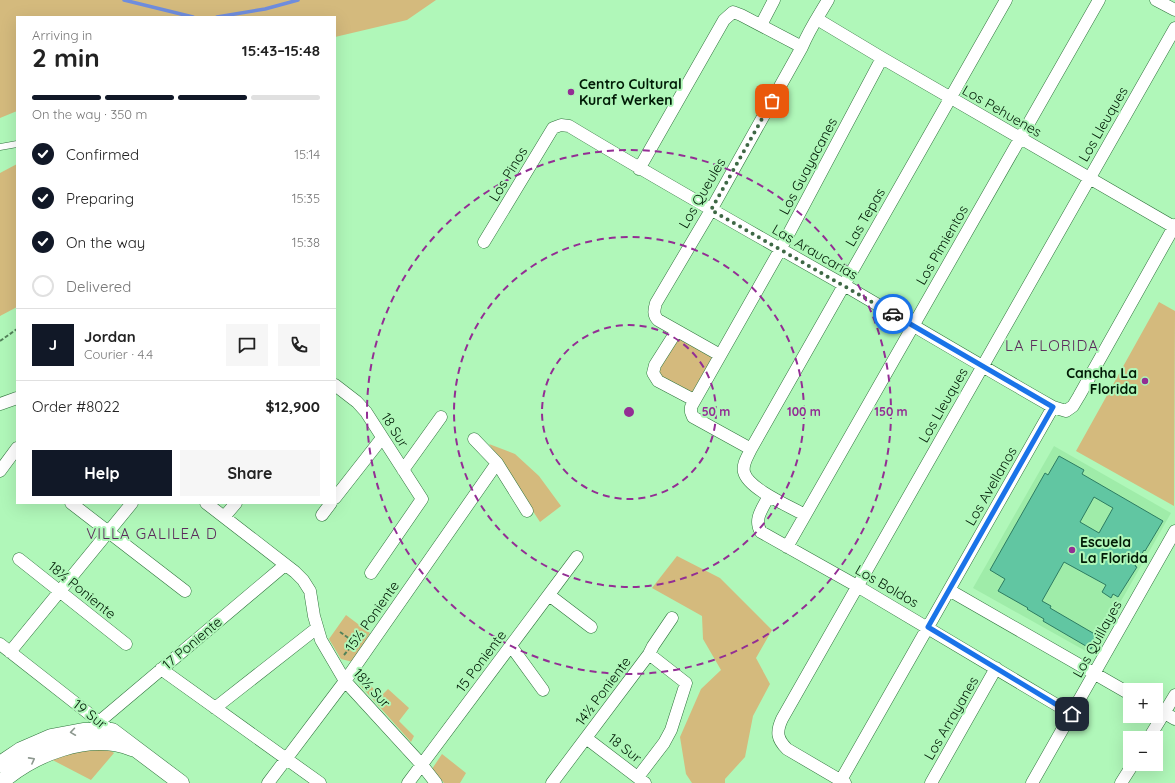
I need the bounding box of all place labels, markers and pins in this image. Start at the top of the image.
place label: Centro Cultural Kuraf Werken [579,75,682,109]
pin [755,84,789,118]
marker: Centro Cultural Kuraf Werken [566,87,576,97]
place label: Cancha La Florida [1066,364,1137,398]
marker: Cancha La Florida [1140,376,1150,386]
centre of rings [622,405,636,419]
place label: Escuela La Florida [1080,533,1148,567]
marker: Escuela La Florida [1067,545,1077,555]
pin [1055,697,1089,731]

